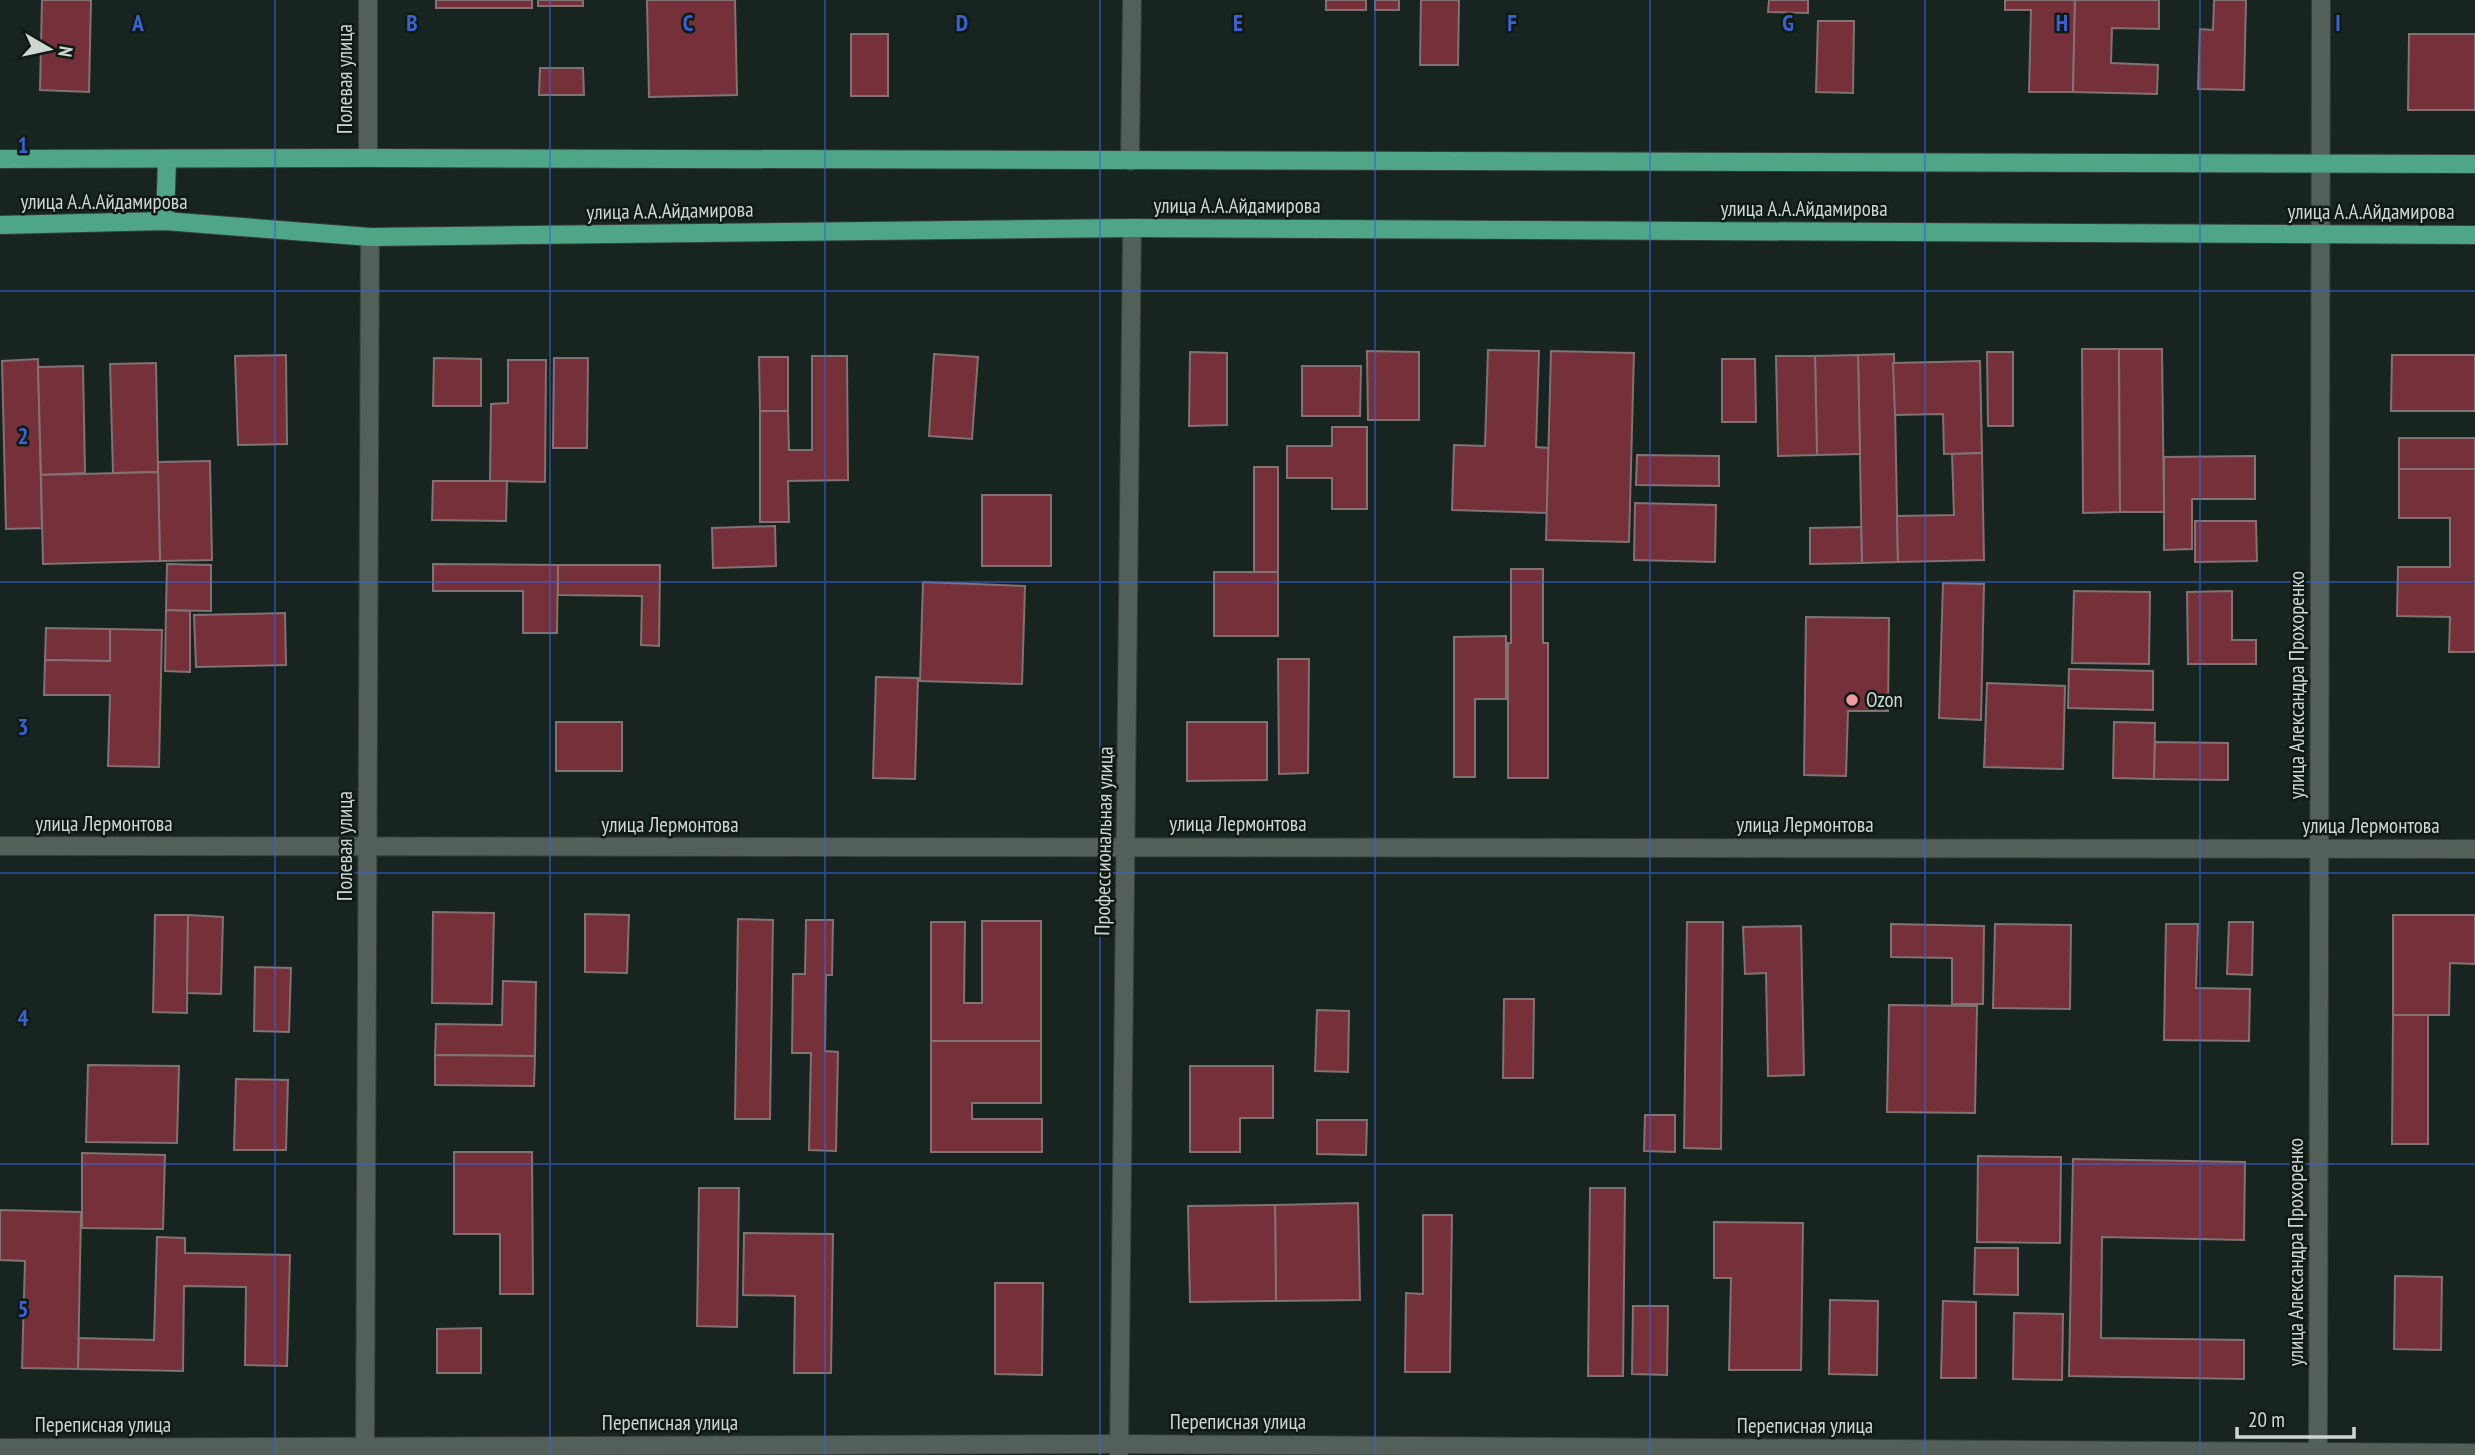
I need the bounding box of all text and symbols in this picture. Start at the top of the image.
text: A [131,8,144,37]
text: B [406,8,418,37]
text: C [683,8,694,37]
text: D [956,8,968,37]
text: E [1233,8,1243,37]
text: F [1507,8,1517,37]
text: G [1782,8,1794,37]
text: H [2056,8,2068,37]
text: I [2335,8,2341,37]
north arrow [14,14,84,84]
street label: Полевая улица [331,24,358,134]
text: N [53,45,78,59]
text: 1 [18,130,29,159]
street label: улица А.А.Айдамирова [20,188,188,215]
street label: улица А.А.Айдамирова [1153,192,1321,219]
street label: улица А.А.Айдамирова [1720,195,1888,222]
street label: улица А.А.Айдамирова [586,196,754,225]
street label: улица А.А.Айдамирова [2287,198,2455,225]
text: 2 [18,421,29,450]
street label: улица Александра Прохоренко [2283,571,2310,799]
place label: Ozon [1866,686,1903,713]
marker: Ozon [1844,692,1860,708]
text: 3 [18,712,29,741]
street label: Профессиональная улица [1088,746,1119,936]
street label: Полевая улица [331,791,358,901]
street label: улица Лермонтова [35,810,173,837]
street label: улица Лермонтова [1169,810,1307,837]
street label: улица Лермонтова [601,811,739,838]
street label: улица Лермонтова [1736,811,1874,838]
street label: улица Лермонтова [2302,812,2440,839]
text: 4 [18,1003,29,1032]
street label: улица Александра Прохоренко [2282,1138,2309,1366]
text: 5 [18,1294,29,1323]
scale bar [2237,1396,2354,1440]
text: 20 m [2248,1406,2285,1433]
street label: Переписная улица [1170,1408,1306,1435]
street label: Переписная улица [602,1409,738,1436]
street label: Переписная улица [35,1411,171,1438]
street label: Переписная улица [1737,1412,1873,1439]

